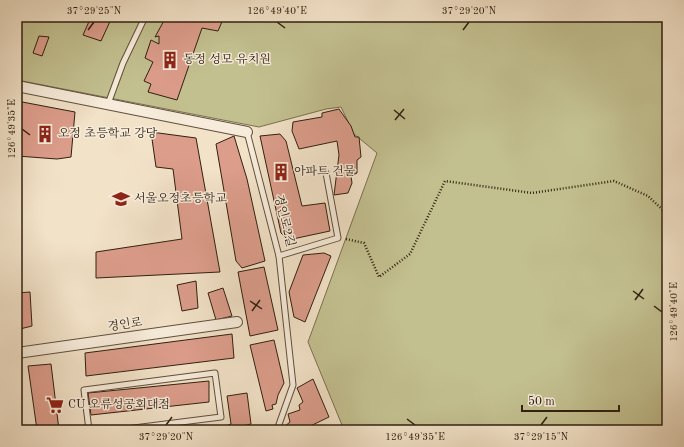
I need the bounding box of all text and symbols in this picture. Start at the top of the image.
text: 37°29'25"N [67,6,122,16]
text: 126°49'40"E [247,6,307,16]
text: 37°29'20"N [442,6,497,16]
building icon: 동정 성모 유치원 [160,50,180,70]
place label: 동정 성모 유치원 [183,53,271,66]
text: 126°49'35"E [7,99,17,159]
building icon: 오정 초등학교 강당 [35,124,55,144]
place label: 오정 초등학교 강당 [58,127,158,140]
building icon: 아파트 건물 [271,162,291,182]
place label: 아파트 건물 [294,165,356,178]
school or university icon: 서울오정초등학교 [111,189,131,209]
place label: 서울오정초등학교 [134,192,227,205]
street label: 경인로2길 [272,193,297,248]
text: 126°49'40"E [669,282,679,342]
street label: 경인로 [107,316,143,333]
scale bar [522,387,619,413]
supermarket icon: CU 오류성공회대점 [45,395,65,415]
text: 50 m [528,395,555,408]
place label: CU 오류성공회대점 [68,398,170,411]
text: 37°29'20"N [139,432,194,442]
text: 126°49'35"E [385,432,445,442]
text: 37°29'15"N [514,432,569,442]

